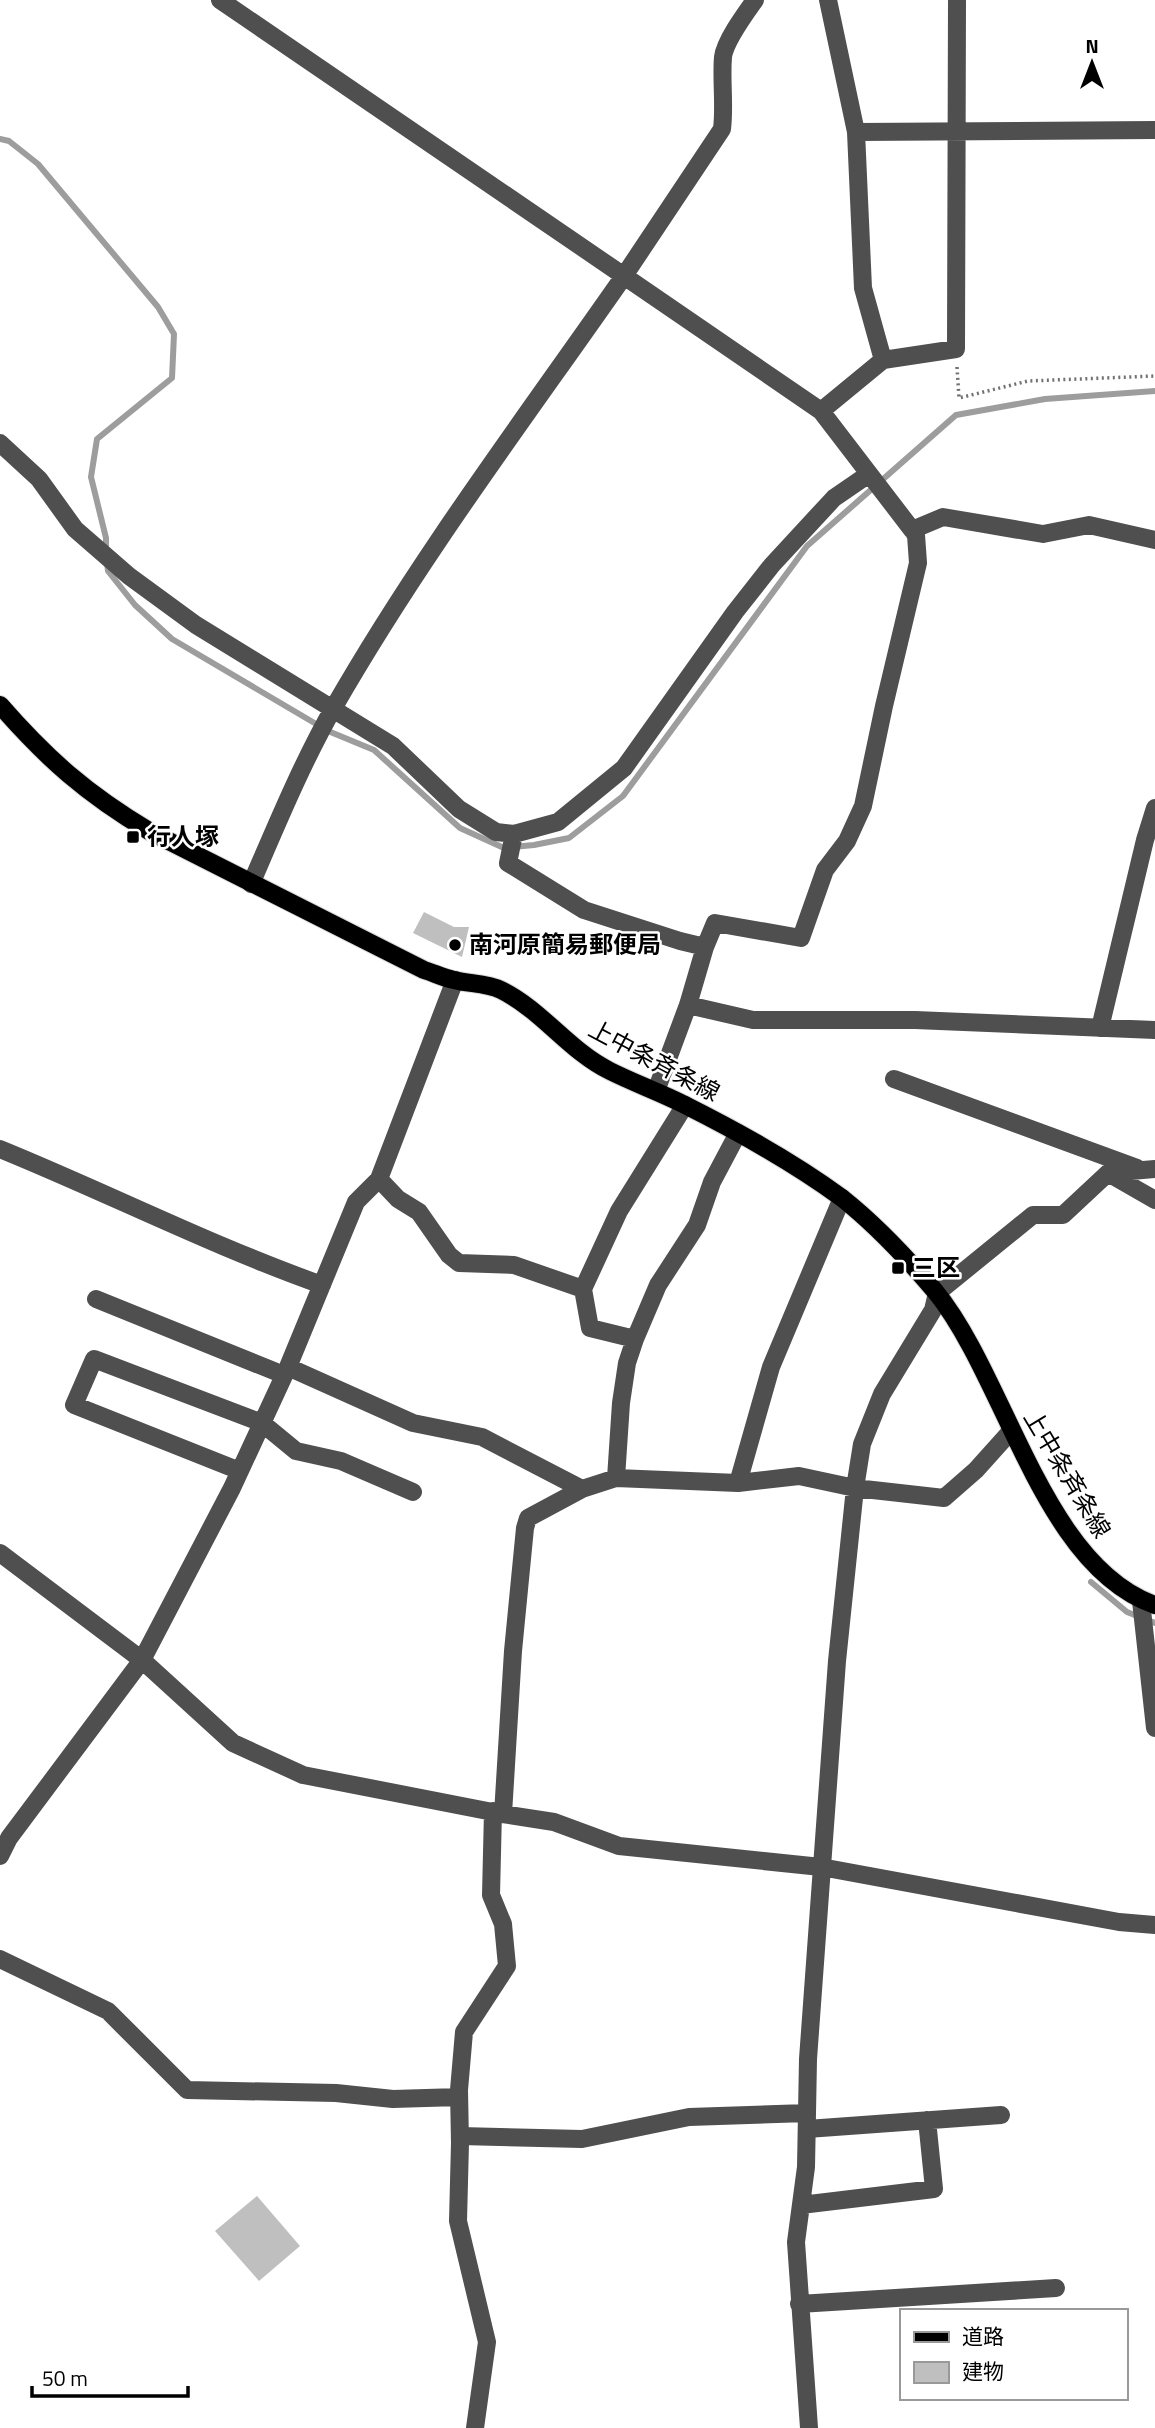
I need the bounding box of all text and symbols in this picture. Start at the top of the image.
north arrow [1057,28,1127,98]
text: N [1085,31,1099,60]
place label: 行人塚 [147,818,219,854]
marker: 行人塚 [125,829,141,845]
place label: 南河原簡易郵便局 [469,926,661,962]
marker: 南河原簡易郵便局 [447,937,463,953]
street label: 上中条斉条線 [582,1010,726,1110]
place label: 三区 [912,1249,960,1285]
marker: 三区 [890,1260,906,1276]
street label: 上中条斉条線 [1015,1402,1120,1544]
legend [900,2309,1127,2400]
text: 道路 [962,2320,1004,2352]
scale bar [32,2354,187,2398]
text: 建物 [962,2355,1004,2387]
text: 50 m [42,2362,88,2394]

